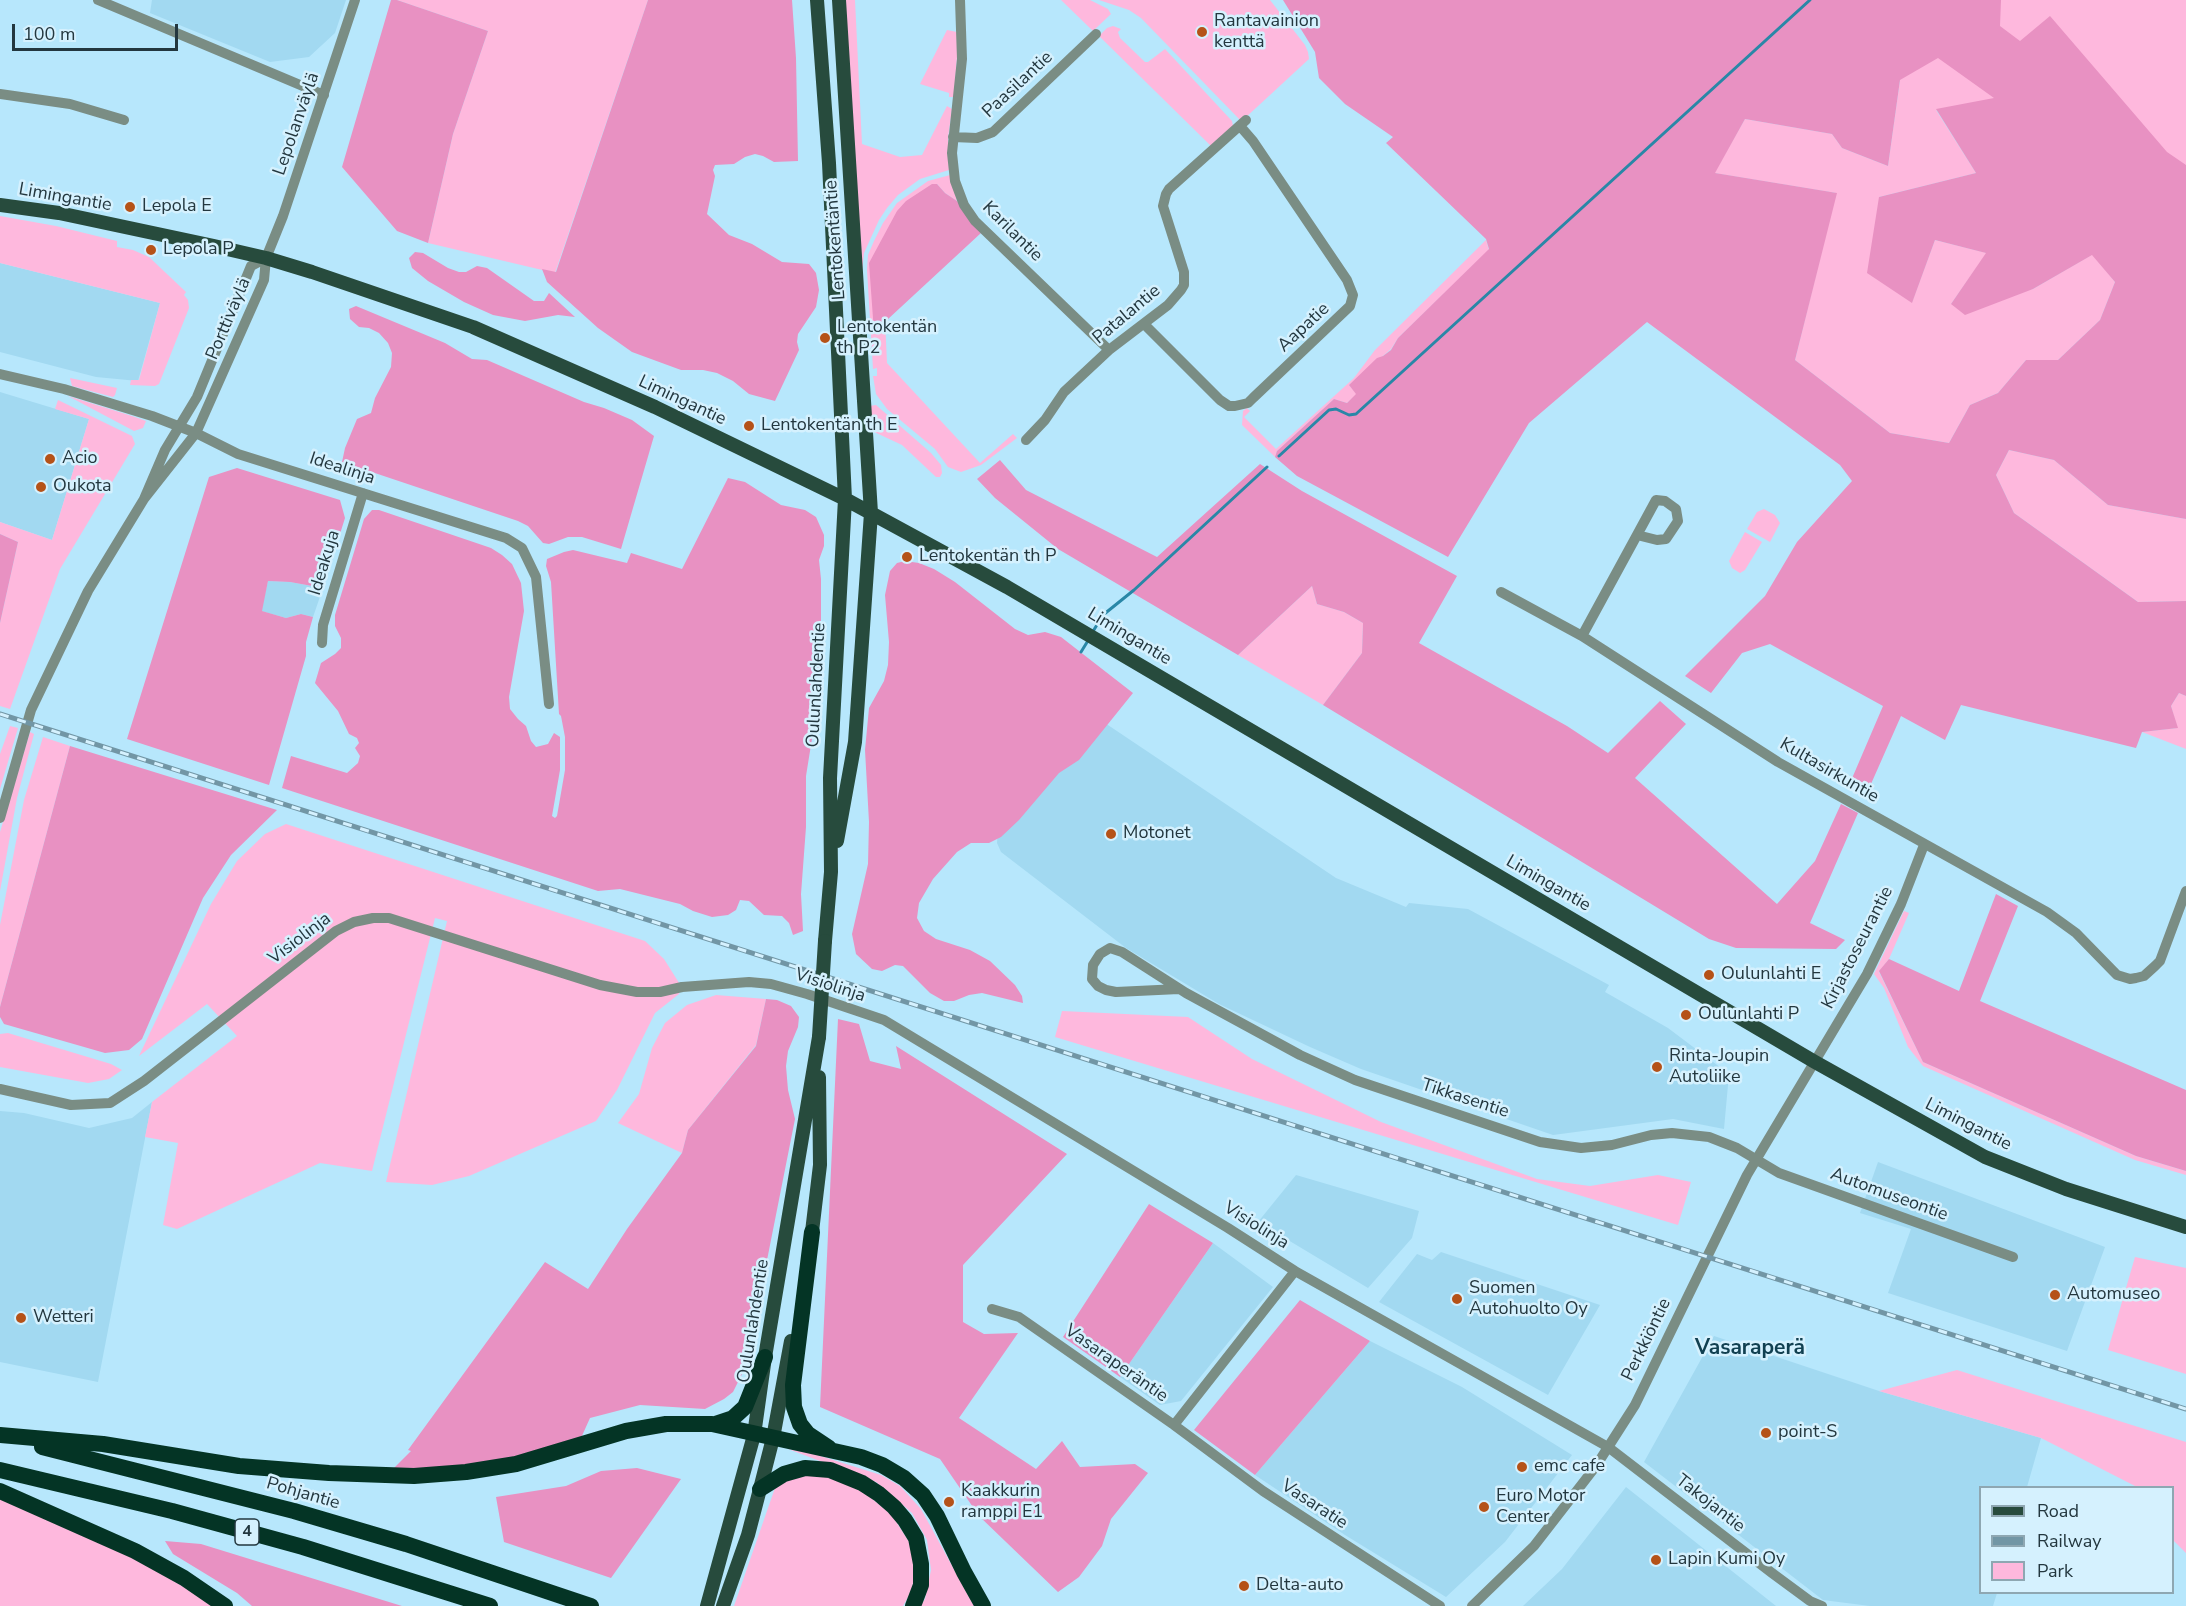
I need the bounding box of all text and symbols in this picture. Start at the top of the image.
place label: Rantavainion kenttä [1214,11,1319,54]
scale bar [15,12,182,50]
text: 100 m [23,22,75,46]
marker: Rantavainion kenttä [1195,25,1209,39]
street label: Paasilantie [978,47,1058,123]
street label: Lepolanväylä [269,70,325,178]
street label: Limingantie [17,179,113,217]
street label: Lentokentäntie [821,179,851,301]
place label: Lepola E [142,196,212,218]
street label: Karilantie [977,197,1047,267]
marker: Lepola E [123,200,137,214]
place label: Lepola P [163,239,234,261]
marker: Lepola P [144,243,158,257]
street label: Porttiväylä [202,275,256,363]
street label: Patalantie [1089,281,1165,349]
street label: Aapatie [1274,299,1334,357]
place label: Lentokentän th P2 [837,317,937,360]
marker: Lentokentän th P2 [818,331,832,345]
street label: Limingantie [635,371,729,431]
place label: Lentokentän th E [761,415,898,437]
marker: Lentokentän th E [742,419,756,433]
place label: Acio [62,448,98,470]
street label: Idealinja [306,448,378,490]
marker: Acio [43,452,57,466]
place label: Oukota [53,476,111,498]
marker: Oukota [34,480,48,494]
street label: Ideakuja [305,528,345,598]
place label: Lentokentän th P [919,546,1057,568]
marker: Lentokentän th P [900,550,914,564]
street label: Limingantie [1083,604,1175,670]
street label: Oulunlahdentie [803,622,831,748]
street label: Kultasirkuntie [1776,734,1882,808]
place label: Motonet [1123,823,1191,845]
marker: Motonet [1104,827,1118,841]
street label: Limingantie [1502,851,1594,917]
street label: Kirjastoseurantie [1818,883,1898,1013]
street label: Visiolinja [264,908,336,970]
street label: Visiolinja [792,964,868,1008]
place label: Oulunlahti E [1721,964,1821,986]
marker: Oulunlahti E [1702,968,1716,982]
place label: Oulunlahti P [1698,1004,1799,1026]
marker: Oulunlahti P [1679,1008,1693,1022]
place label: Rinta-Joupin Autoliike [1669,1046,1769,1088]
marker: Rinta-Joupin Autoliike [1650,1060,1664,1074]
street label: Tikkasentie [1418,1075,1512,1123]
street label: Limingantie [1921,1094,2015,1156]
street label: Automuseontie [1827,1164,1951,1226]
street label: Visiolinja [1219,1198,1293,1254]
street label: Oulunlahdentie [734,1258,774,1384]
place label: Suomen Autohuolto Oy [1469,1278,1588,1320]
place label: Automuseo [2067,1284,2160,1306]
marker: Automuseo [2048,1288,2062,1302]
marker: Suomen Autohuolto Oy [1450,1292,1464,1306]
street label: Perkkiöntie [1618,1295,1676,1385]
place label: Wetteri [33,1307,94,1329]
marker: Wetteri [14,1311,28,1325]
street label: Vasaraperäntie [1060,1320,1172,1408]
district label: Vasaraperä [1695,1336,1805,1362]
place label: point-S [1778,1422,1837,1444]
marker: point-S [1759,1426,1773,1440]
place label: emc cafe [1534,1456,1605,1478]
marker: emc cafe [1515,1460,1529,1474]
street label: Takojantie [1671,1470,1749,1538]
street label: Pohjantie [264,1473,342,1515]
street label: Vasaratie [1277,1476,1351,1534]
place label: Kaakkurin ramppi E1 [961,1481,1043,1524]
place label: Euro Motor Center [1496,1486,1586,1528]
legend [1979,1486,2174,1594]
marker: Kaakkurin ramppi E1 [942,1495,956,1509]
text: Road [2037,1499,2079,1523]
marker: Euro Motor Center [1477,1500,1491,1514]
road number: 4 [235,1519,259,1545]
text: Railway [2037,1529,2102,1553]
place label: Lapin Kumi Oy [1668,1549,1785,1571]
marker: Lapin Kumi Oy [1649,1553,1663,1567]
text: Park [2037,1559,2073,1583]
place label: Delta-auto [1256,1575,1343,1597]
marker: Delta-auto [1237,1579,1251,1593]

